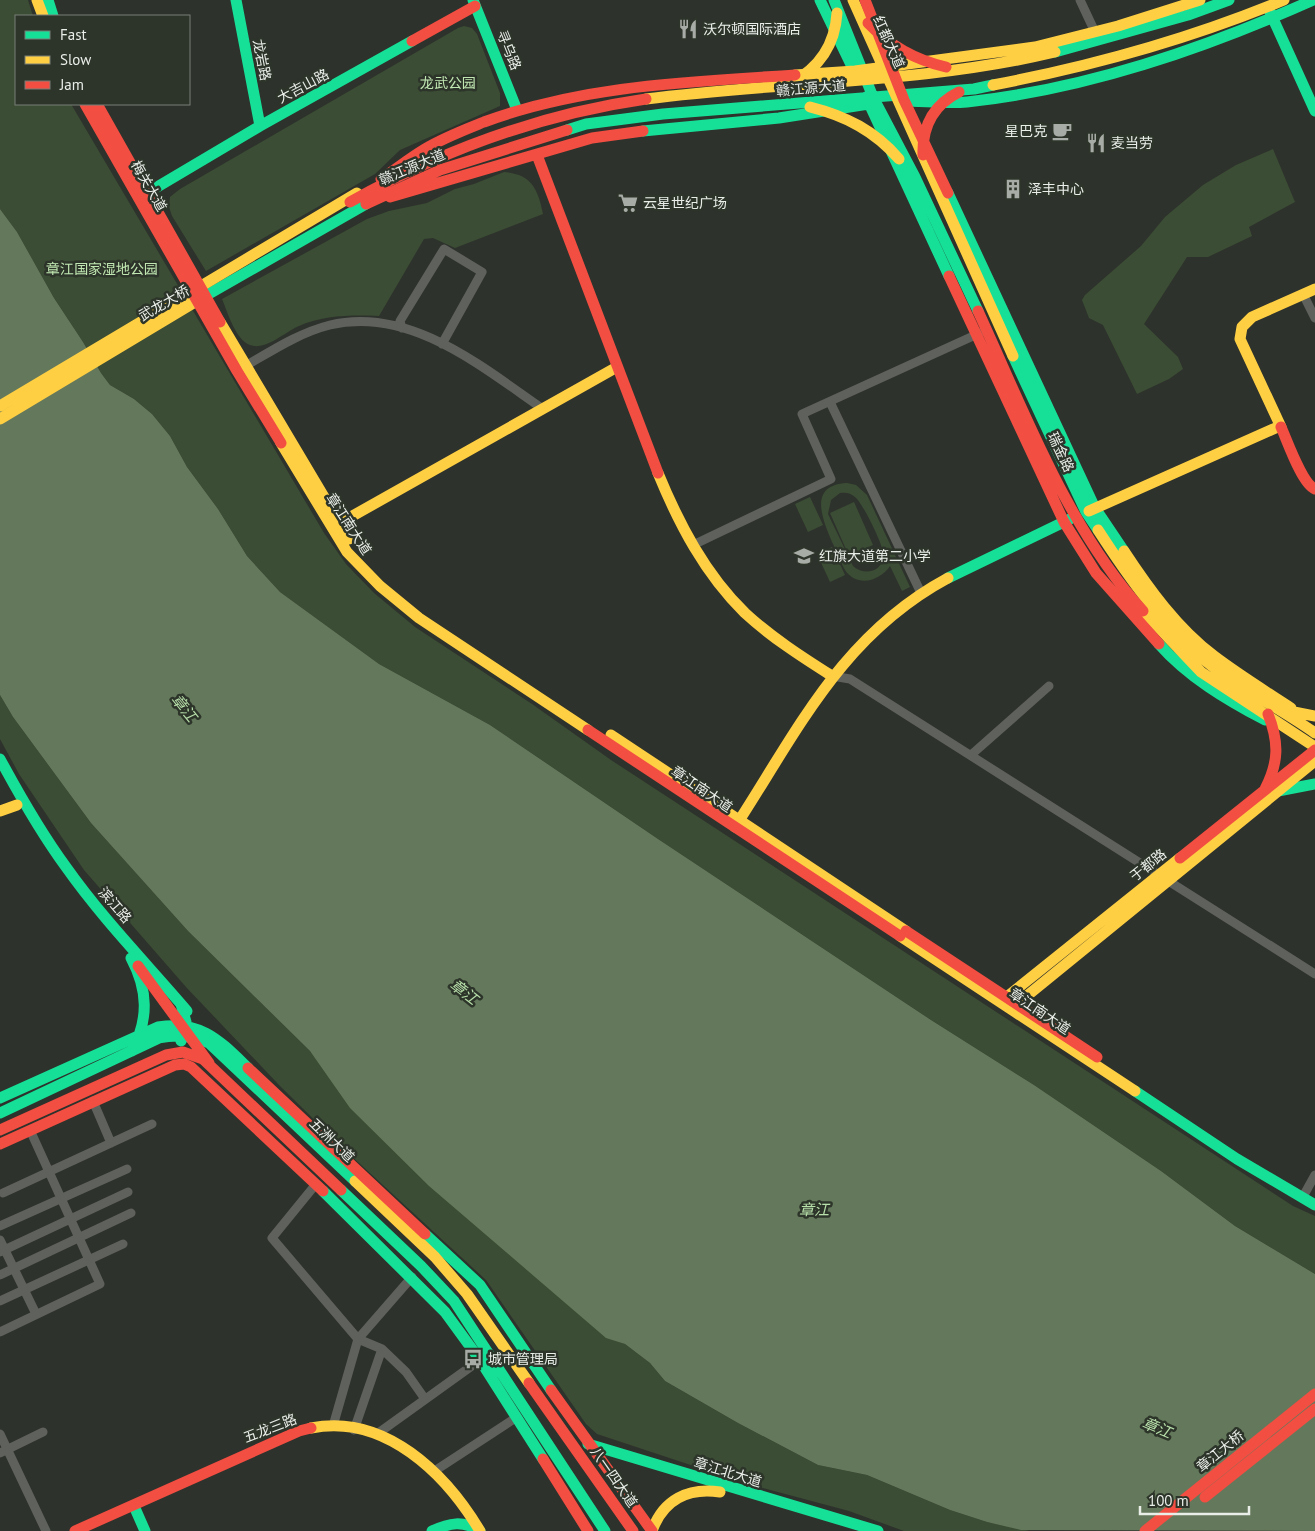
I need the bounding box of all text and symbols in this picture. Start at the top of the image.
street label: 红都大道 [869,13,909,71]
legend [15,15,190,105]
restaurant icon: 沃尔顿国际酒店 [677,18,699,40]
place label: 沃尔顿国际酒店 [703,20,801,38]
text: Fast [60,25,87,44]
street label: 寻乌路 [493,27,525,73]
street label: 龙岩路 [249,38,275,82]
text: Slow [60,50,91,69]
street label: 大吉山路 [274,65,332,107]
park label: 龙武公园 [420,74,476,92]
text: Jam [59,75,84,94]
street label: 赣江源大道 [775,76,847,100]
cafe icon: 星巴克 [1051,120,1073,142]
place label: 星巴克 [1005,122,1047,140]
restaurant icon: 麦当劳 [1085,132,1107,154]
place label: 麦当劳 [1111,134,1153,152]
street label: 赣江源大道 [376,145,448,189]
street label: 梅关大道 [127,157,171,215]
building icon: 泽丰中心 [1002,178,1024,200]
place label: 泽丰中心 [1028,180,1084,198]
supermarket icon: 云星世纪广场 [617,192,639,214]
place label: 云星世纪广场 [643,194,727,212]
park label: 章江国家湿地公园 [46,260,158,278]
street label: 武龙大桥 [135,281,193,325]
street label: 瑞金路 [1044,429,1078,475]
street label: 章江南大道 [322,490,376,558]
school or university icon: 红旗大道第二小学 [793,545,815,567]
place label: 红旗大道第二小学 [819,547,931,565]
water label: 章江 [168,690,202,727]
street label: 章江南大道 [668,762,736,816]
street label: 于都路 [1126,845,1170,885]
street label: 滨江路 [94,883,136,927]
water label: 章江 [447,975,484,1010]
street label: 章江南大道 [1006,984,1074,1038]
street label: 五洲大道 [306,1114,358,1166]
water label: 章江 [799,1200,831,1219]
bus stop icon: 城市管理局 [462,1348,484,1370]
place label: 城市管理局 [488,1350,558,1368]
street label: 五龙三路 [241,1410,299,1446]
water label: 章江 [1140,1413,1177,1443]
street label: 章江大桥 [1193,1426,1247,1476]
street label: 八一四大道 [587,1443,641,1511]
street label: 章江北大道 [692,1453,764,1491]
scale bar [1140,1484,1249,1516]
text: 100 m [1148,1491,1189,1510]

